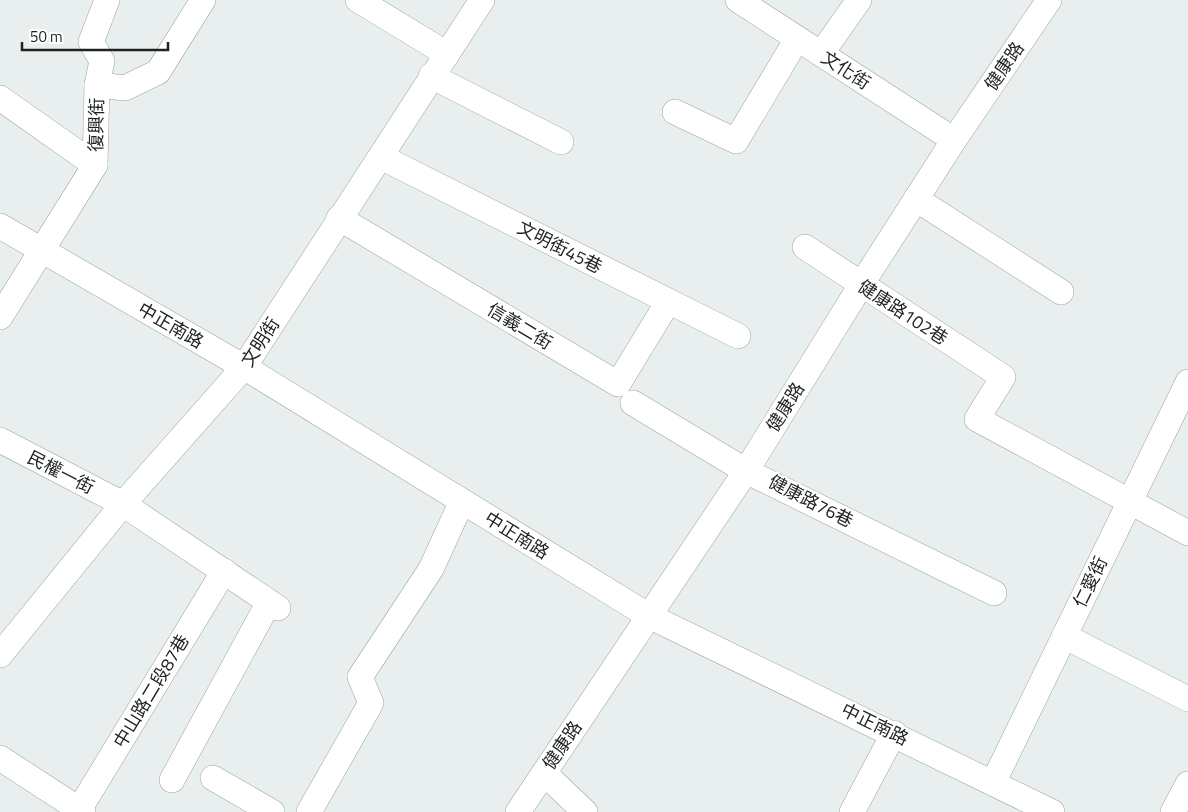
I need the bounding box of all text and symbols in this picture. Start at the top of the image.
scale bar [22,20,169,52]
text: 50 m [30,25,63,48]
street label: 健康路 [978,36,1030,96]
street label: 文化街 [816,44,876,96]
street label: 復興街 [82,98,110,152]
street label: 文明街45巷 [513,214,607,280]
street label: 健康路102巷 [853,273,953,351]
street label: 中正南路 [133,295,209,355]
street label: 信義二街 [482,296,558,356]
street label: 文明街 [234,312,286,372]
street label: 健康路 [759,377,811,437]
street label: 民權一街 [23,444,99,500]
street label: 健康路76巷 [764,468,858,534]
street label: 中正南路 [479,504,555,566]
street label: 仁愛街 [1066,552,1114,612]
street label: 中山路二段87巷 [106,629,196,753]
street label: 中正南路 [837,696,913,752]
street label: 健康路 [536,715,588,775]

